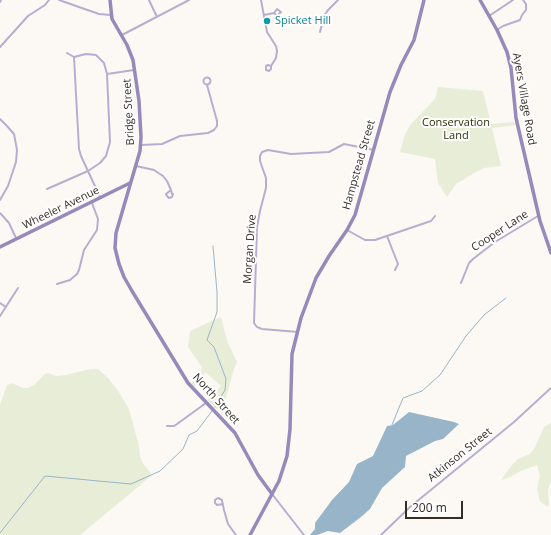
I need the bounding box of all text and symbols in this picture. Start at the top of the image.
place label: Spicket Hill [275,14,331,28]
marker: Spicket Hill [262,16,272,26]
street label: Ayers Village Road [509,52,539,146]
street label: Bridge Street [121,78,137,146]
park label: Conservation Land [422,116,490,142]
street label: Hampstead Street [340,119,378,211]
street label: Wheeler Avenue [20,184,102,232]
street label: Cooper Lane [469,208,531,254]
street label: Morgan Drive [241,214,259,284]
street label: North Street [190,371,242,427]
street label: Atkinson Street [425,425,495,485]
scale bar [407,493,465,519]
text: 200 m [412,499,447,516]

